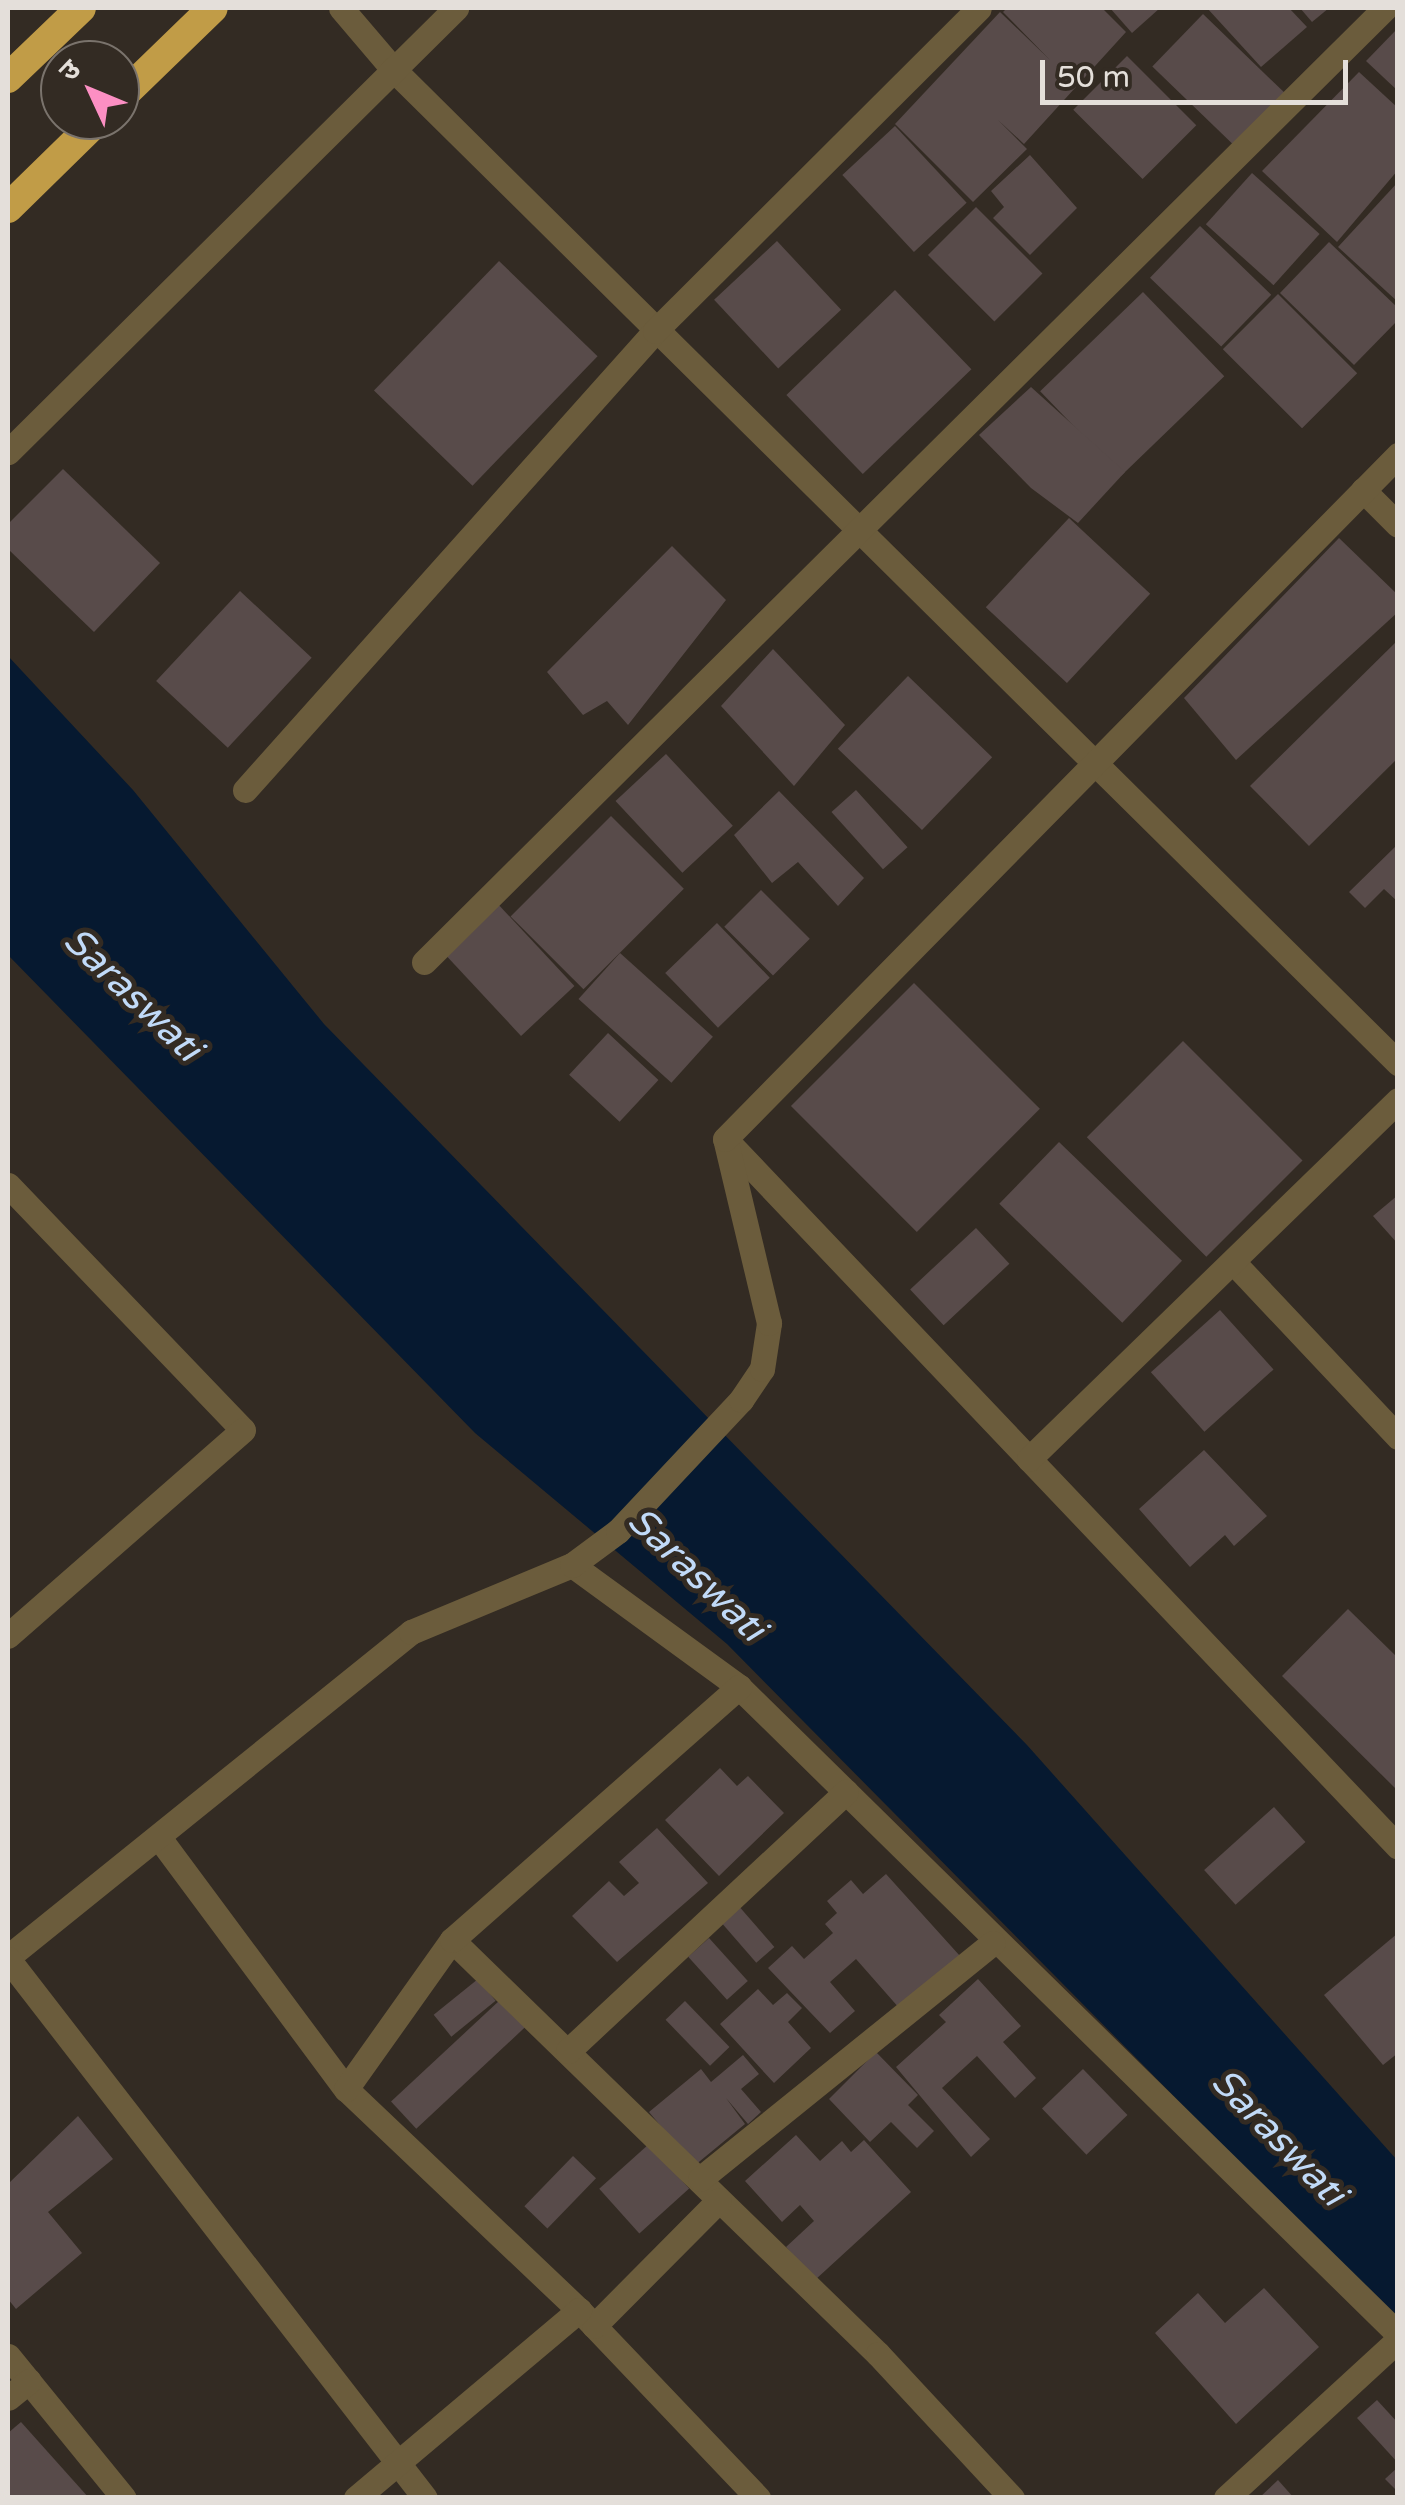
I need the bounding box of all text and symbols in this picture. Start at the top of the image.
north arrow [40,40,140,140]
scale bar [1045,40,1352,102]
text: उ [52,53,88,88]
text: 50 m [1057,59,1130,96]
water label: Saraswati [54,918,210,1072]
water label: Saraswati [618,1498,774,1652]
water label: Saraswati [1201,2060,1355,2216]

